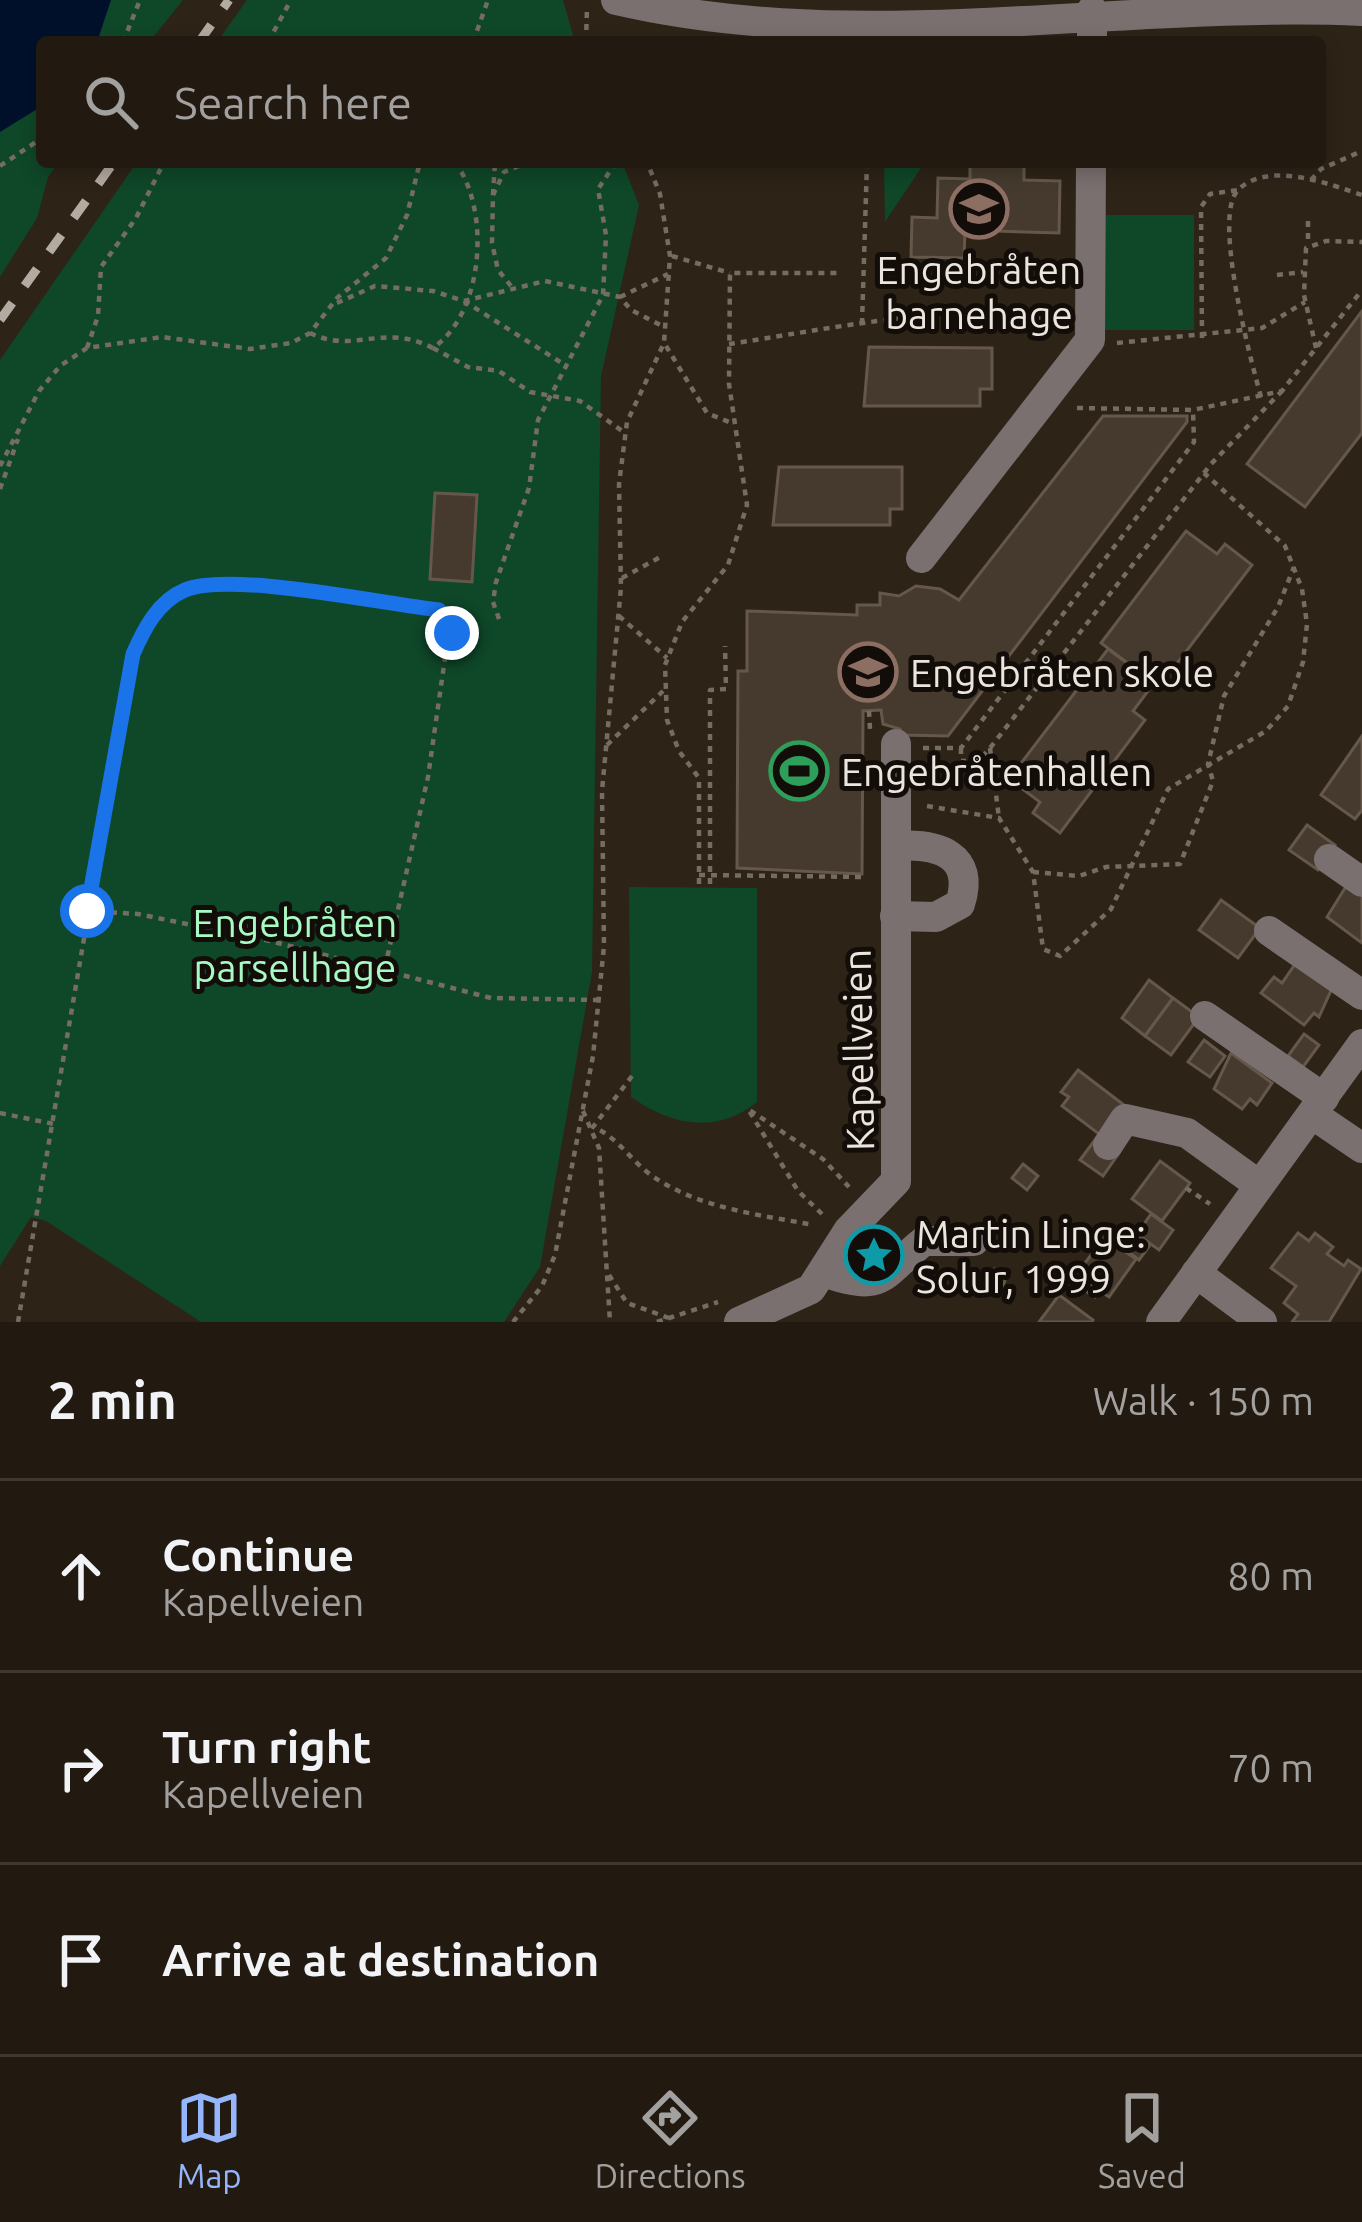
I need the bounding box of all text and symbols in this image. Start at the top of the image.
search box [36,36,1326,168]
icon: search [78,69,144,135]
text: Search here [174,77,412,128]
school or university icon: Engebråten barnehage [948,178,1010,240]
place label: Engebråten barnehage [877,248,1081,336]
route end [425,606,479,660]
school or university icon: Engebråten skole [837,641,899,703]
place label: Engebråten skole [910,651,1214,694]
sports icon: Engebråtenhallen [768,740,830,802]
place label: Engebråtenhallen [841,750,1152,793]
route start [60,884,114,938]
park label: Engebråten parsellhage [193,901,397,989]
street label: Kapellveien [835,949,881,1151]
place label: Martin Linge: Solur, 1999 [916,1212,1146,1300]
place icon: Martin Linge: Solur, 1999 [843,1224,905,1286]
text: 2 min [48,1371,177,1429]
text: Walk · 150 m [1093,1379,1314,1422]
text: Continue [162,1529,354,1580]
icon: ahead [48,1543,114,1609]
text: 80 m [1227,1554,1314,1597]
text: Kapellveien [162,1580,364,1623]
text: Turn right [162,1721,371,1772]
icon: right [48,1735,114,1801]
text: 70 m [1227,1746,1314,1789]
text: Kapellveien [162,1772,364,1815]
icon: arrive [48,1927,114,1993]
text: Arrive at destination [162,1934,599,1985]
tab: Map [176,2085,242,2194]
tab: Directions [595,2085,745,2194]
tab: Saved [1098,2085,1186,2194]

